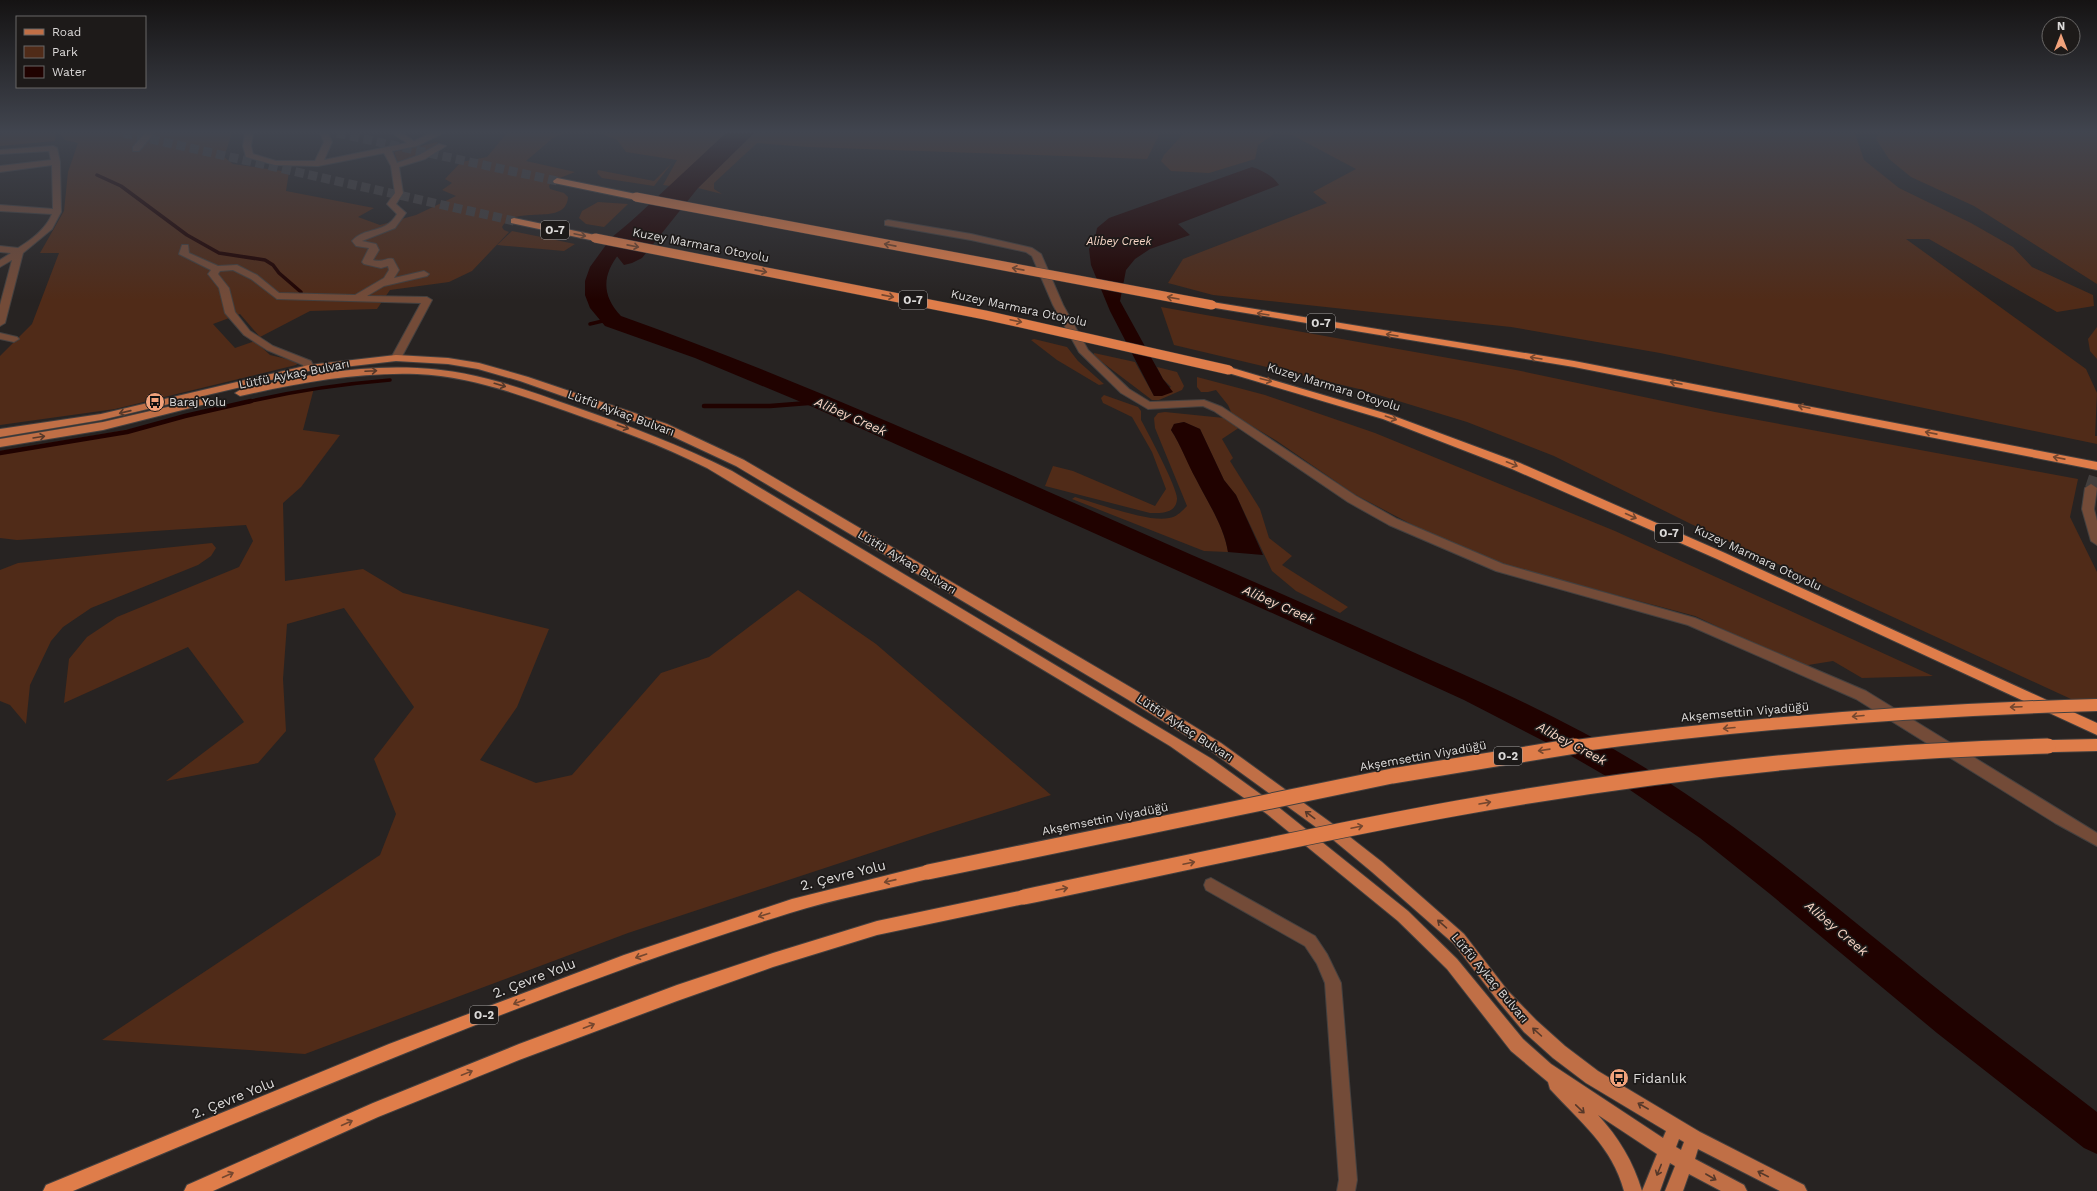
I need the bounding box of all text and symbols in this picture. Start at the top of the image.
legend [16,16,146,88]
north arrow [2041,16,2081,56]
text: N [2057,20,2065,33]
text: Road [52,25,81,39]
text: Park [52,45,78,59]
text: Water [52,65,87,79]
road number: O-7 [541,221,569,239]
street label: Kuzey Marmara Otoyolu [632,225,770,265]
one-way arrow [573,232,586,240]
water label: Alibey Creek [1085,235,1153,248]
one-way arrow [884,241,897,249]
one-way arrow [626,242,639,250]
one-way arrow [1012,265,1025,273]
one-way arrow [754,267,767,275]
street label: Kuzey Marmara Otoyolu [950,287,1088,329]
road number: O-7 [899,291,927,309]
one-way arrow [882,292,895,300]
one-way arrow [1167,294,1180,302]
one-way arrow [1257,310,1270,318]
road number: O-7 [1307,314,1335,332]
one-way arrow [1009,318,1022,326]
one-way arrow [1386,331,1399,339]
one-way arrow [1530,354,1543,362]
street label: Lütfü Aykaç Bulvarı [237,356,351,392]
street label: Kuzey Marmara Otoyolu [1266,360,1402,414]
one-way arrow [364,368,377,375]
one-way arrow [1260,377,1273,384]
one-way arrow [1670,379,1683,387]
one-way arrow [493,382,506,390]
street label: Lütfü Aykaç Bulvarı [566,387,676,439]
bus stop icon: Baraj Yolu [144,391,166,413]
water label: Alibey Creek [812,394,890,439]
place label: Baraj Yolu [169,395,226,409]
one-way arrow [1798,403,1811,411]
one-way arrow [119,408,132,416]
one-way arrow [1384,415,1396,423]
one-way arrow [617,423,629,431]
one-way arrow [1925,429,1938,437]
one-way arrow [32,433,45,441]
one-way arrow [2053,454,2066,462]
one-way arrow [1506,461,1518,469]
one-way arrow [1625,513,1637,521]
street label: Kuzey Marmara Otoyolu [1692,522,1824,594]
road number: O-7 [1655,524,1683,542]
street label: Lütfü Aykaç Bulvarı [855,527,959,597]
water label: Alibey Creek [1240,582,1318,627]
street label: Lütfü Aykaç Bulvarı [1134,692,1236,764]
street label: Akşemsettin Viyadüğü [1680,699,1810,725]
one-way arrow [2010,703,2023,711]
one-way arrow [1852,713,1865,720]
water label: Alibey Creek [1533,718,1610,769]
one-way arrow [1723,724,1736,732]
street label: Akşemsettin Viyadüğü [1359,738,1487,774]
one-way arrow [1538,746,1551,754]
road number: O-2 [1494,747,1522,765]
one-way arrow [1478,799,1491,807]
street label: Akşemsettin Viyadüğü [1041,800,1169,838]
one-way arrow [1304,811,1315,819]
one-way arrow [1351,823,1364,831]
street label: 2. Çevre Yolu [799,857,887,893]
one-way arrow [1182,858,1195,866]
one-way arrow [883,877,896,885]
one-way arrow [1055,885,1068,893]
water label: Alibey Creek [1802,897,1872,959]
one-way arrow [758,911,770,919]
one-way arrow [1437,919,1447,929]
street label: Lütfü Aykaç Bulvarı [1449,930,1531,1026]
one-way arrow [635,953,648,960]
street label: 2. Çevre Yolu [490,955,578,1001]
one-way arrow [514,998,526,1006]
road number: O-2 [470,1006,498,1024]
one-way arrow [582,1021,594,1029]
one-way arrow [1531,1028,1542,1037]
bus stop icon: Fidanlık [1608,1067,1630,1089]
one-way arrow [461,1068,473,1076]
place label: Fidanlık [1633,1070,1687,1086]
street label: 2. Çevre Yolu [189,1074,277,1122]
one-way arrow [1637,1101,1649,1109]
one-way arrow [1575,1105,1585,1114]
one-way arrow [341,1118,353,1126]
one-way arrow [1654,1164,1662,1176]
one-way arrow [1757,1169,1769,1177]
one-way arrow [222,1171,234,1178]
one-way arrow [1705,1173,1717,1181]

